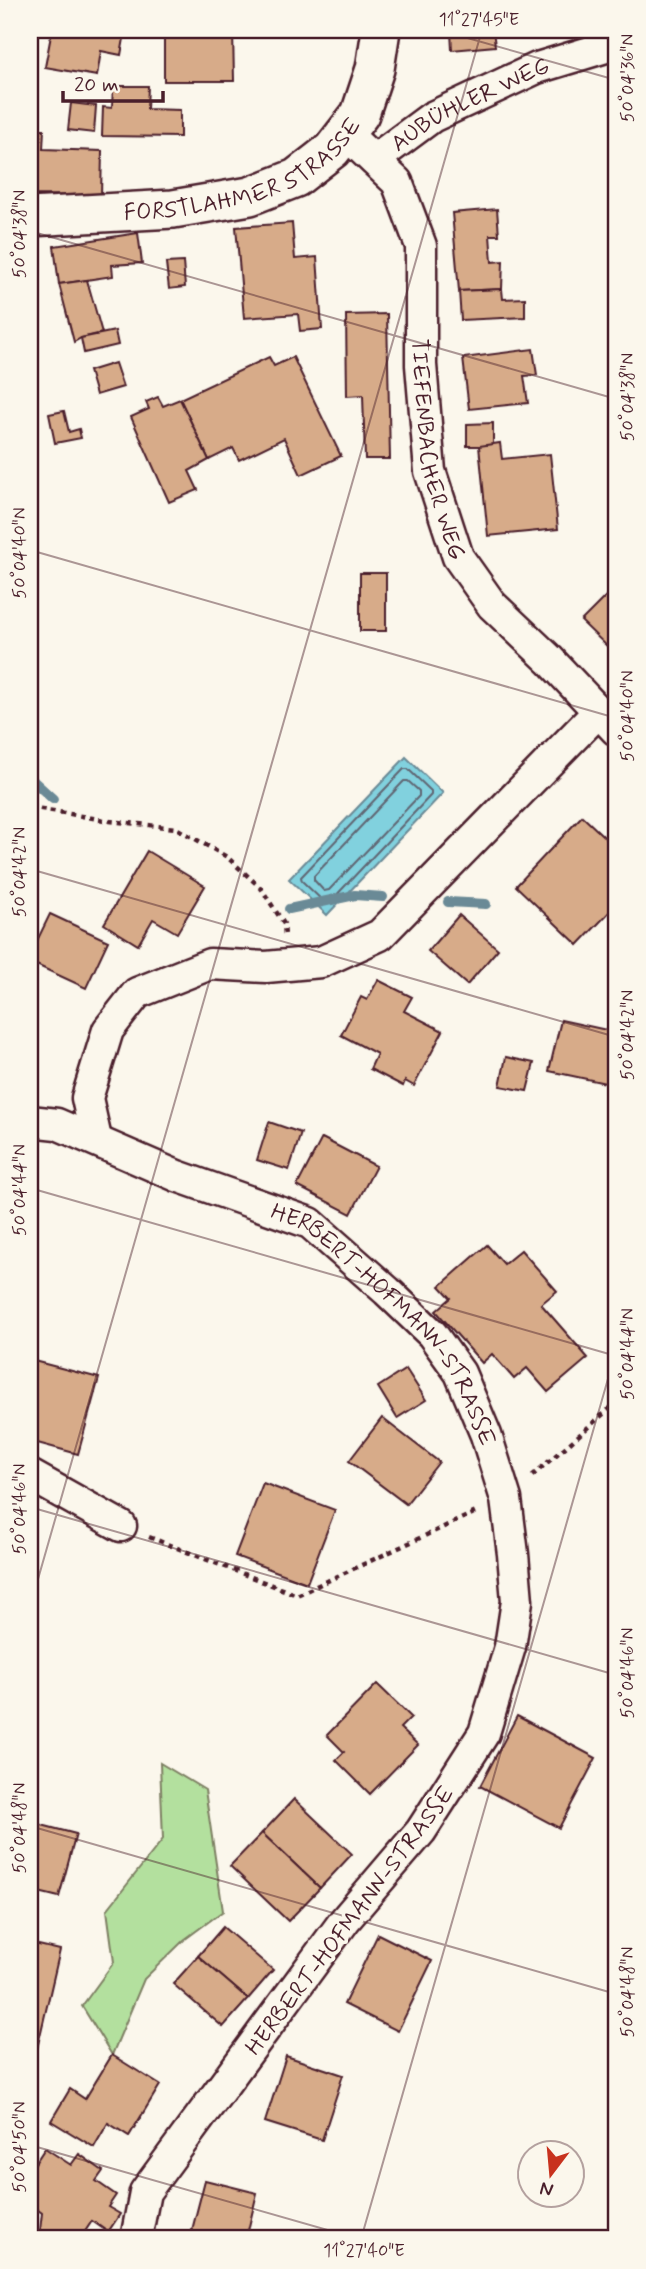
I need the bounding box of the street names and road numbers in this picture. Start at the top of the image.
street label: AUBÜHLER WEG [386,52,553,159]
street label: FORSTLAHMER STRASSE [123,112,369,229]
street label: TIEFENBACHER WEG [404,338,471,564]
street label: HERBERT-HOFMANN-STRASSE [267,1197,501,1449]
street label: HERBERT-HOFMANN-STRASSE [239,1780,462,2062]

